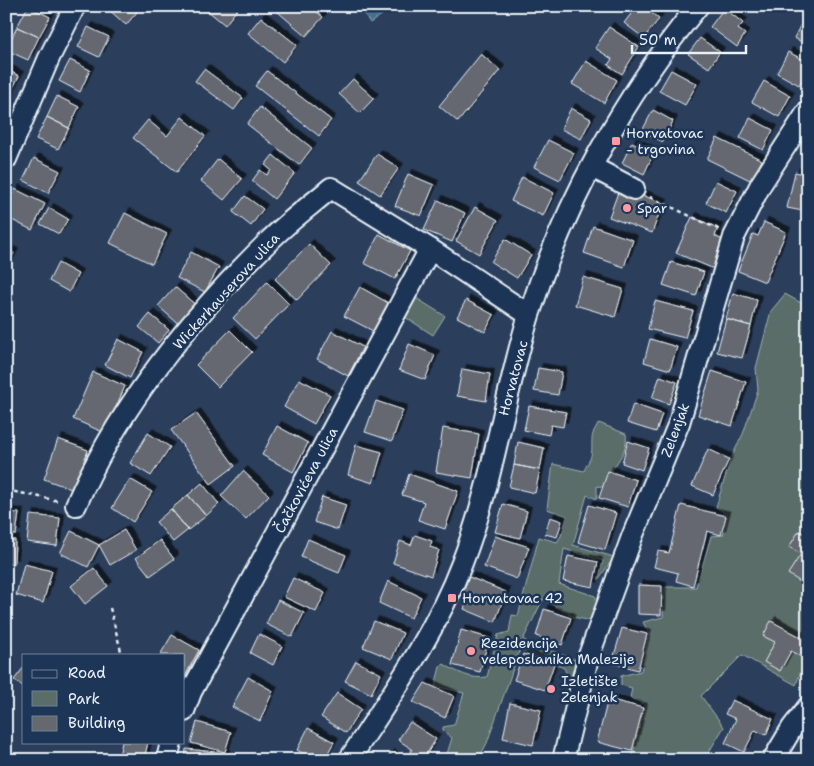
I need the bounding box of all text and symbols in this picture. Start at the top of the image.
scale bar [632,22,745,54]
text: 50 m [639,30,677,50]
place label: Horvatovac - trgovina [626,124,704,158]
marker: Horvatovac - trgovina [610,135,622,147]
place label: Spar [637,199,668,217]
marker: Spar [621,202,633,214]
street label: Wickerhauserova ulica [169,229,283,353]
street label: Horvatovac [494,338,532,418]
street label: Zelenjak [657,400,693,460]
street label: Čačkovićeva ulica [270,424,342,536]
place label: Horvatovac 42 [462,589,563,607]
marker: Horvatovac 42 [446,592,458,604]
place label: Rezidencija veleposlanika Malezije [481,634,635,668]
marker: Rezidencija veleposlanika Malezije [465,645,477,657]
legend [22,654,185,744]
text: Road [68,663,106,683]
place label: Izletište Zelenjak [561,672,618,706]
marker: Izletište Zelenjak [545,683,557,695]
text: Park [68,689,100,709]
text: Building [68,713,125,733]

